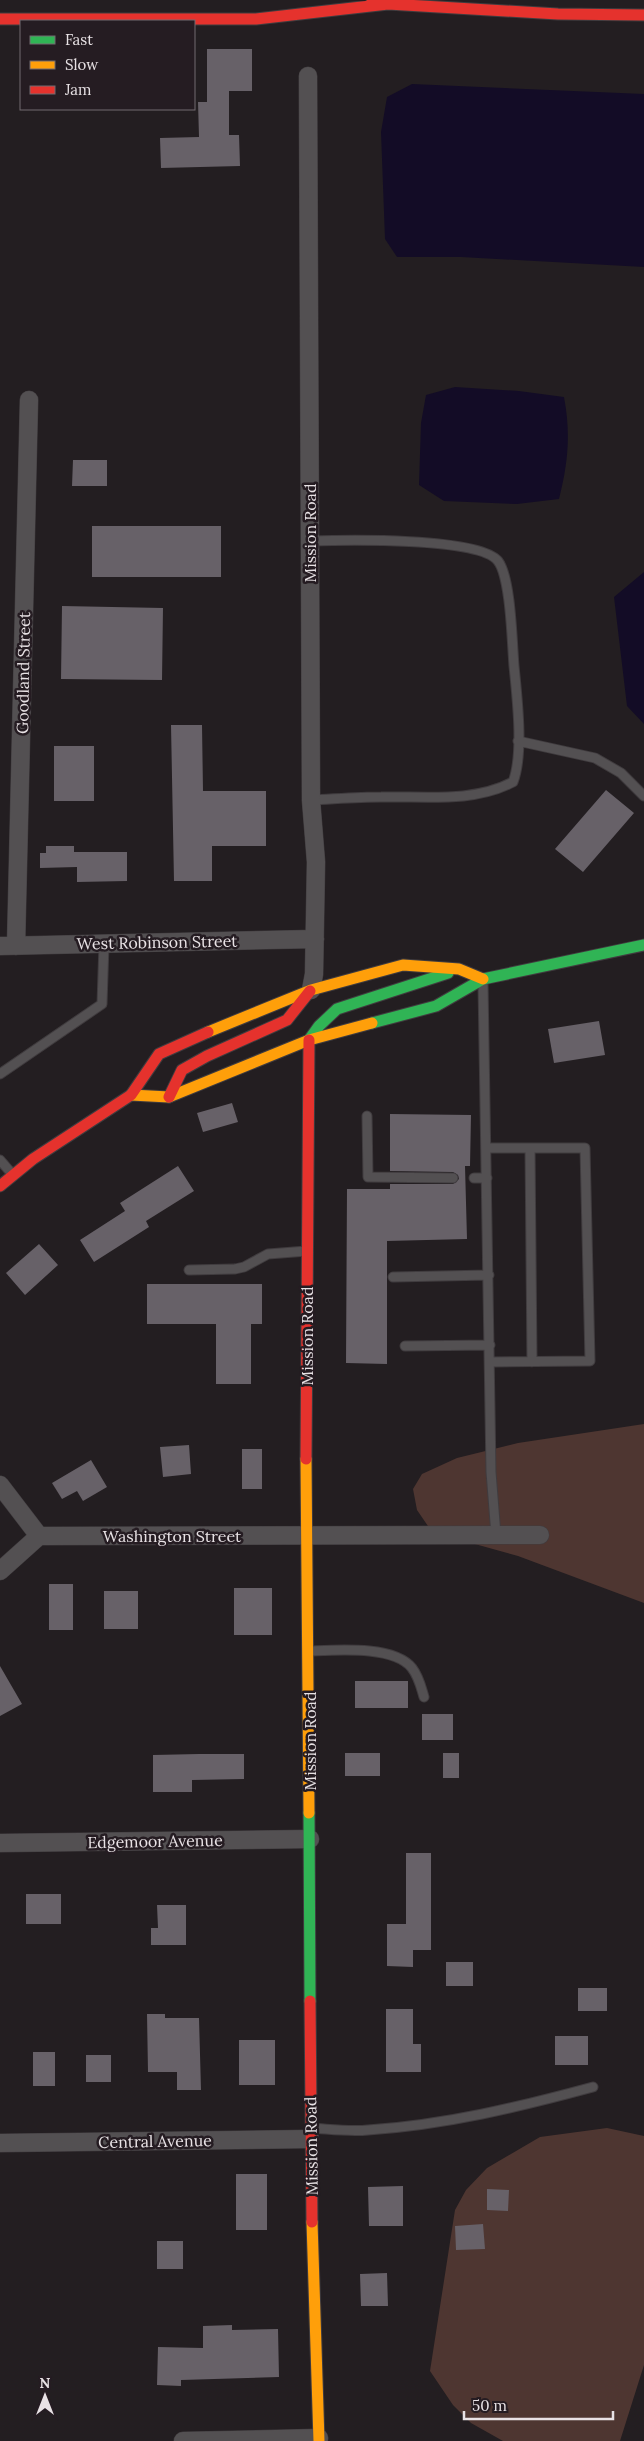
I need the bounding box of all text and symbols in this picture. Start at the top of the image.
legend [20,20,195,110]
text: Fast [65,30,93,49]
text: Slow [65,55,98,74]
text: Jam [64,80,92,99]
street label: Mission Road [300,483,320,582]
street label: Goodland Street [12,611,34,734]
street label: West Robinson Street [77,931,238,953]
street label: Mission Road [297,1286,317,1385]
street label: Washington Street [103,1526,242,1546]
street label: Mission Road [300,1691,320,1790]
street label: Edgemoor Avenue [87,1830,223,1852]
street label: Mission Road [300,2096,322,2196]
street label: Central Avenue [98,2130,212,2152]
north arrow [20,2371,70,2421]
text: N [40,2374,51,2392]
scale bar [464,2388,613,2420]
text: 50 m [472,2396,507,2415]

